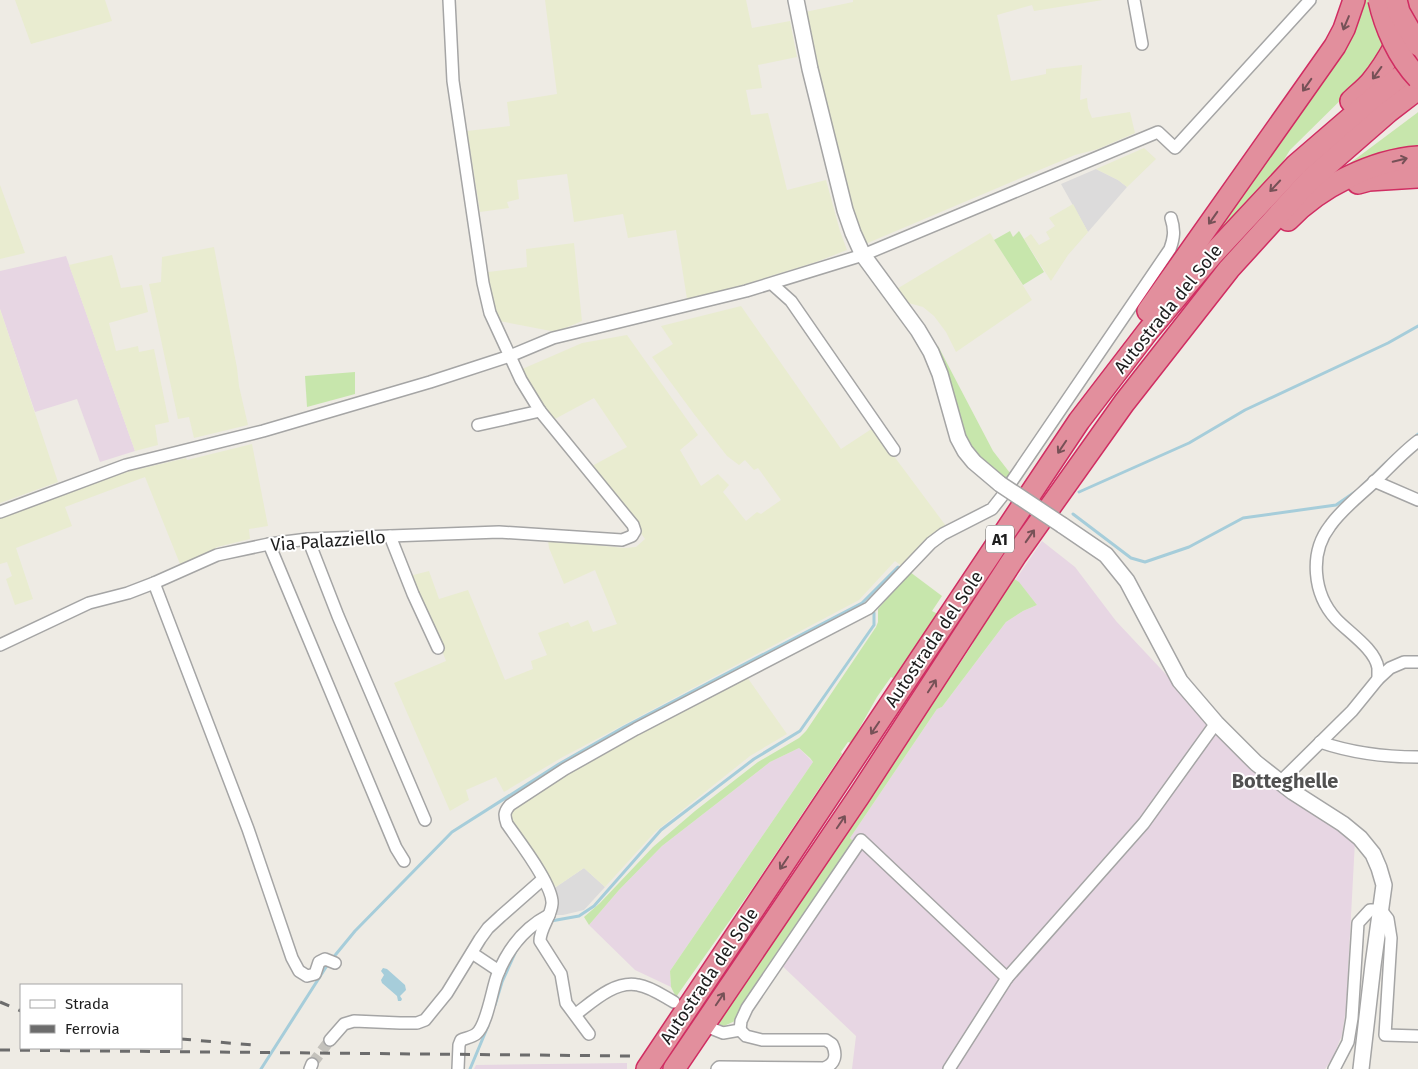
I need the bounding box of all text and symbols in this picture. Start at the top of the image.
one-way arrow [1341,16,1350,31]
one-way arrow [1372,66,1382,80]
one-way arrow [1302,78,1312,92]
one-way arrow [1392,155,1408,165]
one-way arrow [1269,180,1281,193]
one-way arrow [1208,211,1218,225]
street label: Autostrada del Sole [1109,240,1227,378]
one-way arrow [1057,440,1067,454]
street label: Via Palazziello [270,526,386,556]
road number: A1 [986,526,1014,552]
one-way arrow [1025,529,1035,543]
street label: Autostrada del Sole [880,567,988,711]
one-way arrow [927,680,937,694]
one-way arrow [869,721,880,735]
district label: Botteghelle [1232,769,1338,793]
one-way arrow [837,815,847,829]
one-way arrow [779,856,789,870]
street label: Autostrada del Sole [655,904,763,1048]
legend [20,984,182,1049]
one-way arrow [715,993,725,1007]
text: Strada [65,995,109,1013]
text: Ferrovia [65,1020,120,1038]

